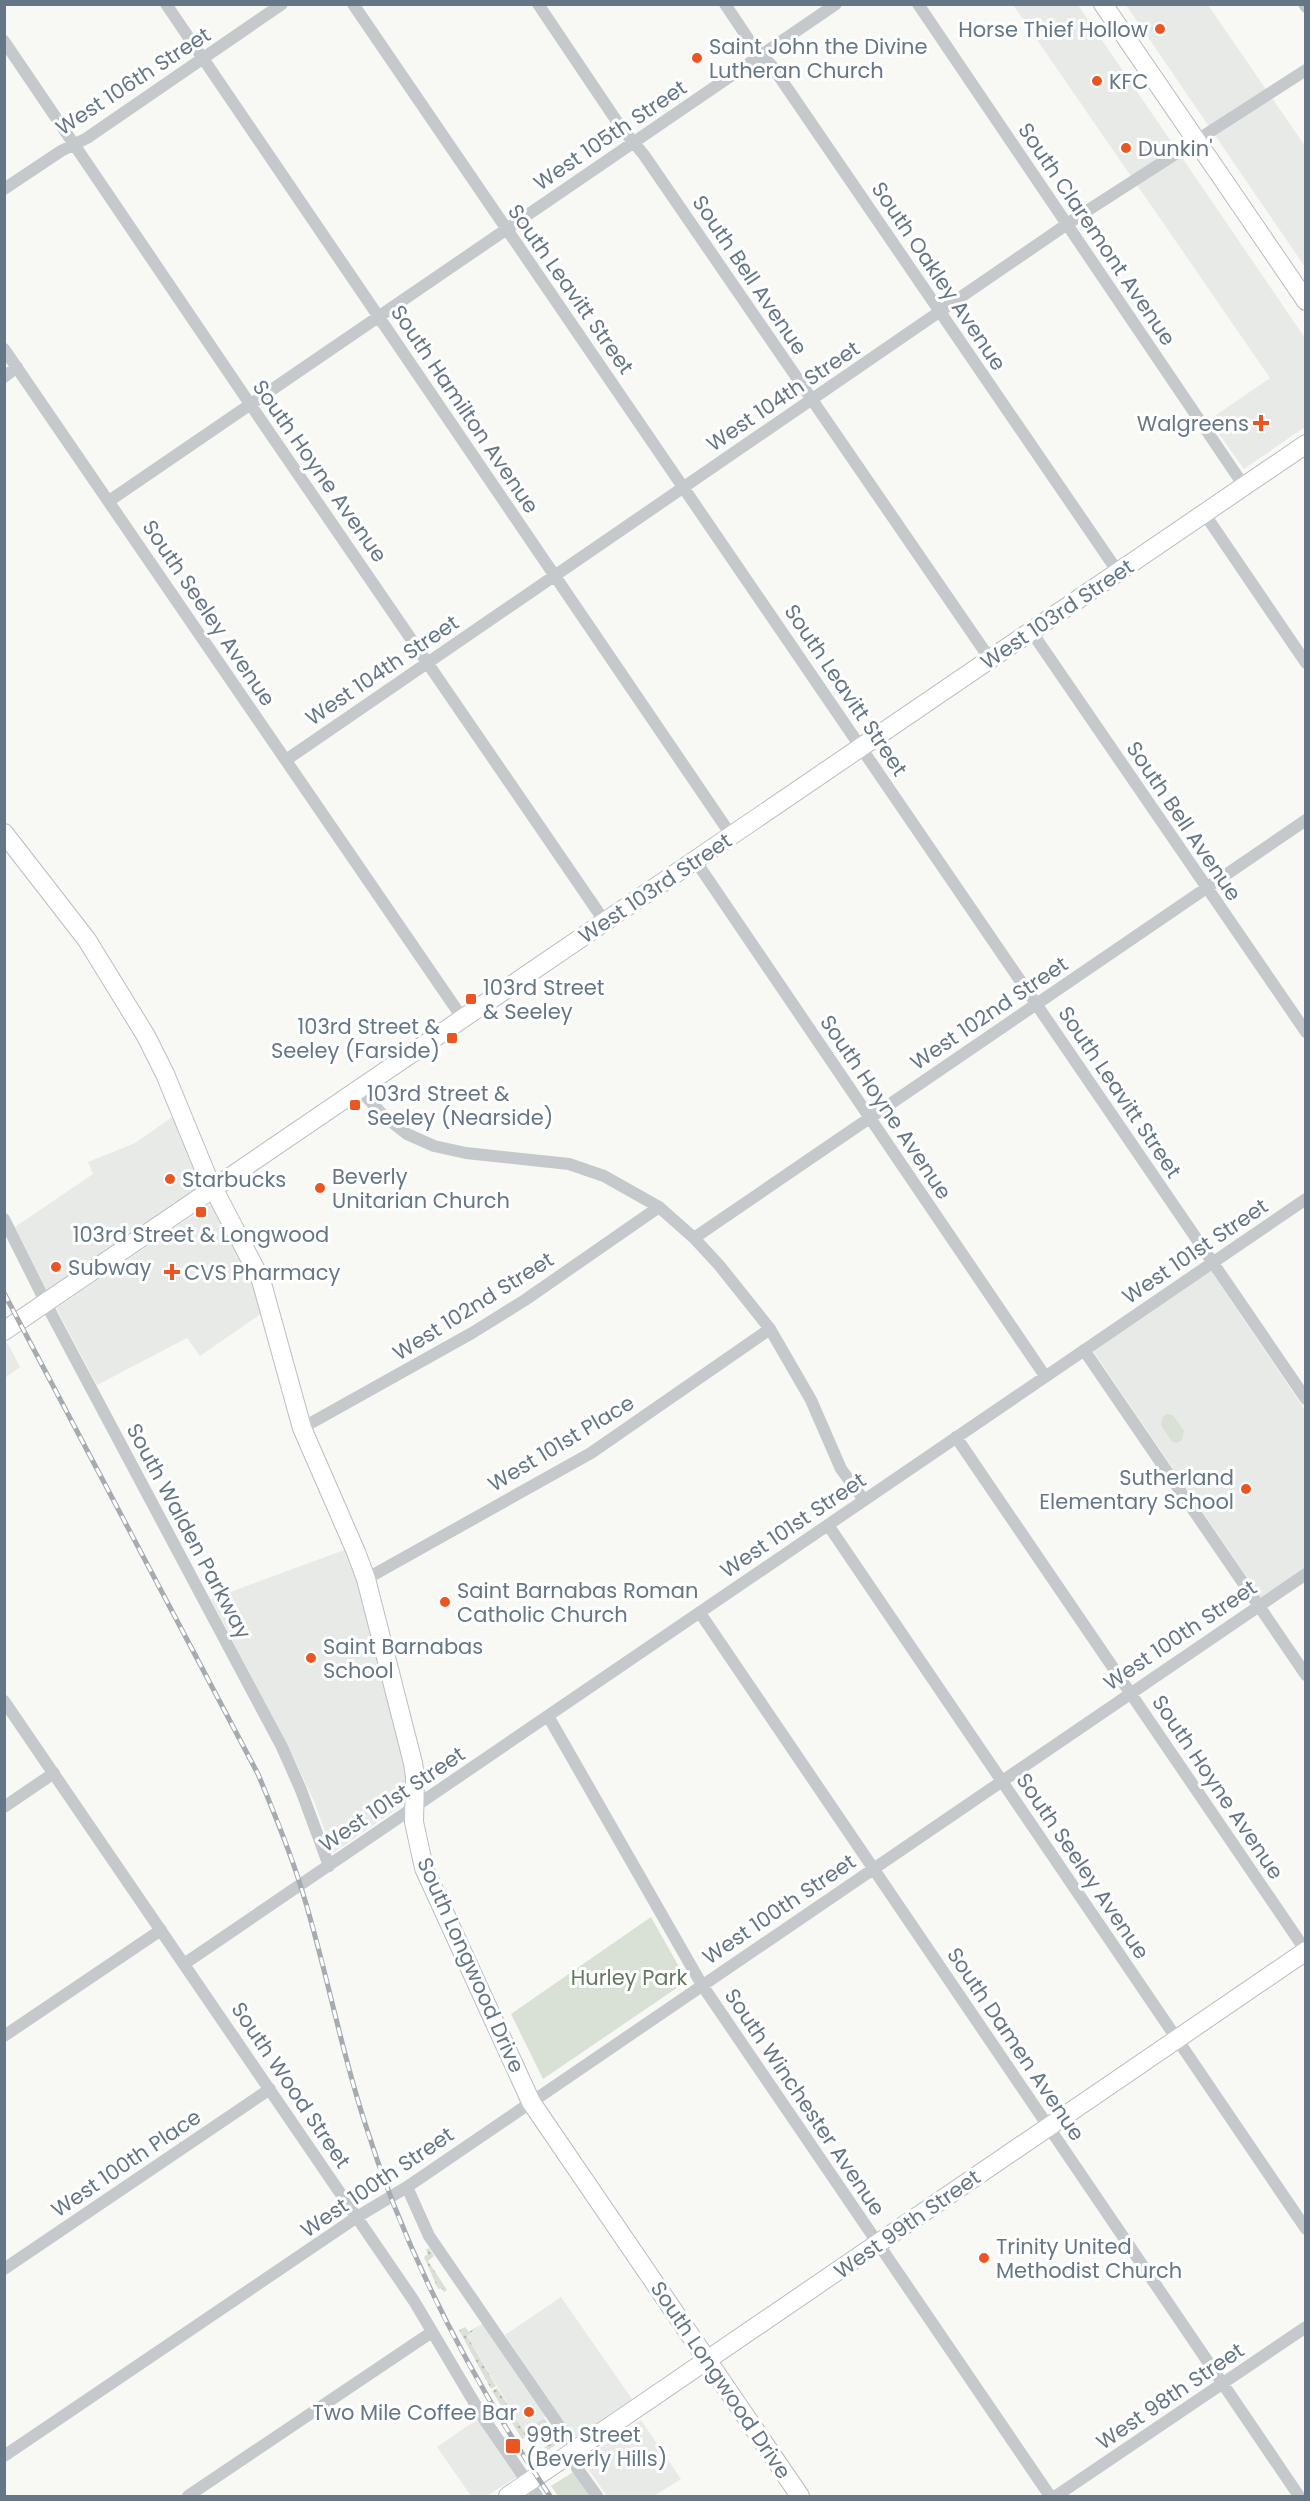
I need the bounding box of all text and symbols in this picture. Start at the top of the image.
place label: Horse Thief Hollow [958,15,1148,44]
street label: West 106th Street [50,20,216,142]
marker: Horse Thief Hollow [1153,22,1167,36]
place label: Saint John the Divine Lutheran Church [709,32,928,85]
marker: Saint John the Divine Lutheran Church [690,51,704,65]
place label: KFC [1109,67,1148,96]
street label: West 105th Street [528,73,692,197]
marker: KFC [1090,74,1104,88]
street label: South Claremont Avenue [1011,117,1183,351]
place label: Dunkin' [1138,134,1213,163]
marker: Dunkin' [1119,141,1133,155]
street label: South Oakley Avenue [865,176,1013,376]
street label: South Bell Avenue [686,190,814,360]
street label: South Leavitt Street [501,198,641,380]
street label: South Hamilton Avenue [384,299,546,519]
street label: West 104th Street [701,334,865,458]
street label: South Hoyne Avenue [246,374,394,568]
place label: Walgreens [1137,409,1249,438]
marker: Walgreens [1254,416,1268,430]
street label: South Seeley Avenue [136,514,282,712]
street label: West 103rd Street [975,552,1139,676]
street label: South Leavitt Street [778,598,914,782]
street label: West 104th Street [300,608,464,732]
street label: South Bell Avenue [1120,736,1248,906]
street label: West 103rd Street [573,826,737,950]
street label: West 102nd Street [904,949,1074,1077]
place label: 103rd Street & Seeley [483,973,604,1026]
marker: 103rd Street & Seeley [464,992,478,1006]
street label: South Leavitt Street [1052,1000,1188,1184]
street label: South Hoyne Avenue [813,1009,959,1205]
place label: 103rd Street & Seeley (Farside) [271,1012,440,1065]
marker: 103rd Street & Seeley (Farside) [445,1031,459,1045]
place label: 103rd Street & Seeley (Nearside) [367,1079,553,1132]
marker: 103rd Street & Seeley (Nearside) [348,1098,362,1112]
place label: Beverly Unitarian Church [332,1162,510,1215]
place label: Starbucks [182,1165,286,1194]
marker: Starbucks [163,1172,177,1186]
marker: Beverly Unitarian Church [313,1181,327,1195]
street label: West 101st Street [1116,1191,1274,1311]
marker: 103rd Street & Longwood [194,1205,208,1219]
place label: 103rd Street & Longwood [73,1220,329,1249]
street label: West 102nd Street [387,1245,559,1367]
place label: Subway [68,1253,151,1282]
place label: CVS Pharmacy [184,1258,341,1287]
marker: Subway [49,1260,63,1274]
marker: CVS Pharmacy [165,1265,179,1279]
street label: West 101st Place [482,1388,640,1498]
street label: South Walden Parkway [120,1418,258,1644]
place label: Sutherland Elementary School [1039,1463,1234,1516]
street label: West 101st Street [714,1465,872,1585]
marker: Sutherland Elementary School [1239,1482,1253,1496]
street label: West 100th Street [1098,1573,1262,1697]
place label: Saint Barnabas Roman Catholic Church [457,1576,698,1629]
marker: Saint Barnabas Roman Catholic Church [438,1595,452,1609]
place label: Saint Barnabas School [323,1632,483,1685]
marker: Saint Barnabas School [304,1651,318,1665]
street label: South Hoyne Avenue [1145,1689,1291,1885]
street label: West 101st Street [313,1739,471,1859]
street label: South Seeley Avenue [1010,1767,1156,1965]
street label: West 100th Street [697,1847,861,1971]
street label: South Longwood Drive [410,1853,532,2077]
street label: South Damen Avenue [940,1942,1092,2146]
park label: Hurley Park [571,1963,687,1992]
street label: South Winchester Avenue [718,1983,892,2221]
street label: South Wood Street [225,1996,357,2174]
street label: West 100th Place [45,2102,207,2224]
street label: West 100th Street [295,2120,459,2244]
street label: West 99th Street [828,2163,986,2285]
place label: Trinity United Methodist Church [996,2232,1182,2285]
marker: Trinity United Methodist Church [977,2251,991,2265]
street label: South Longwood Drive [644,2275,798,2485]
street label: West 98th Street [1090,2336,1250,2456]
place label: Two Mile Coffee Bar [312,2398,517,2427]
marker: Two Mile Coffee Bar [522,2405,536,2419]
place label: 99th Street (Beverly Hills) [526,2420,667,2473]
marker: 99th Street (Beverly Hills) [504,2437,522,2455]

